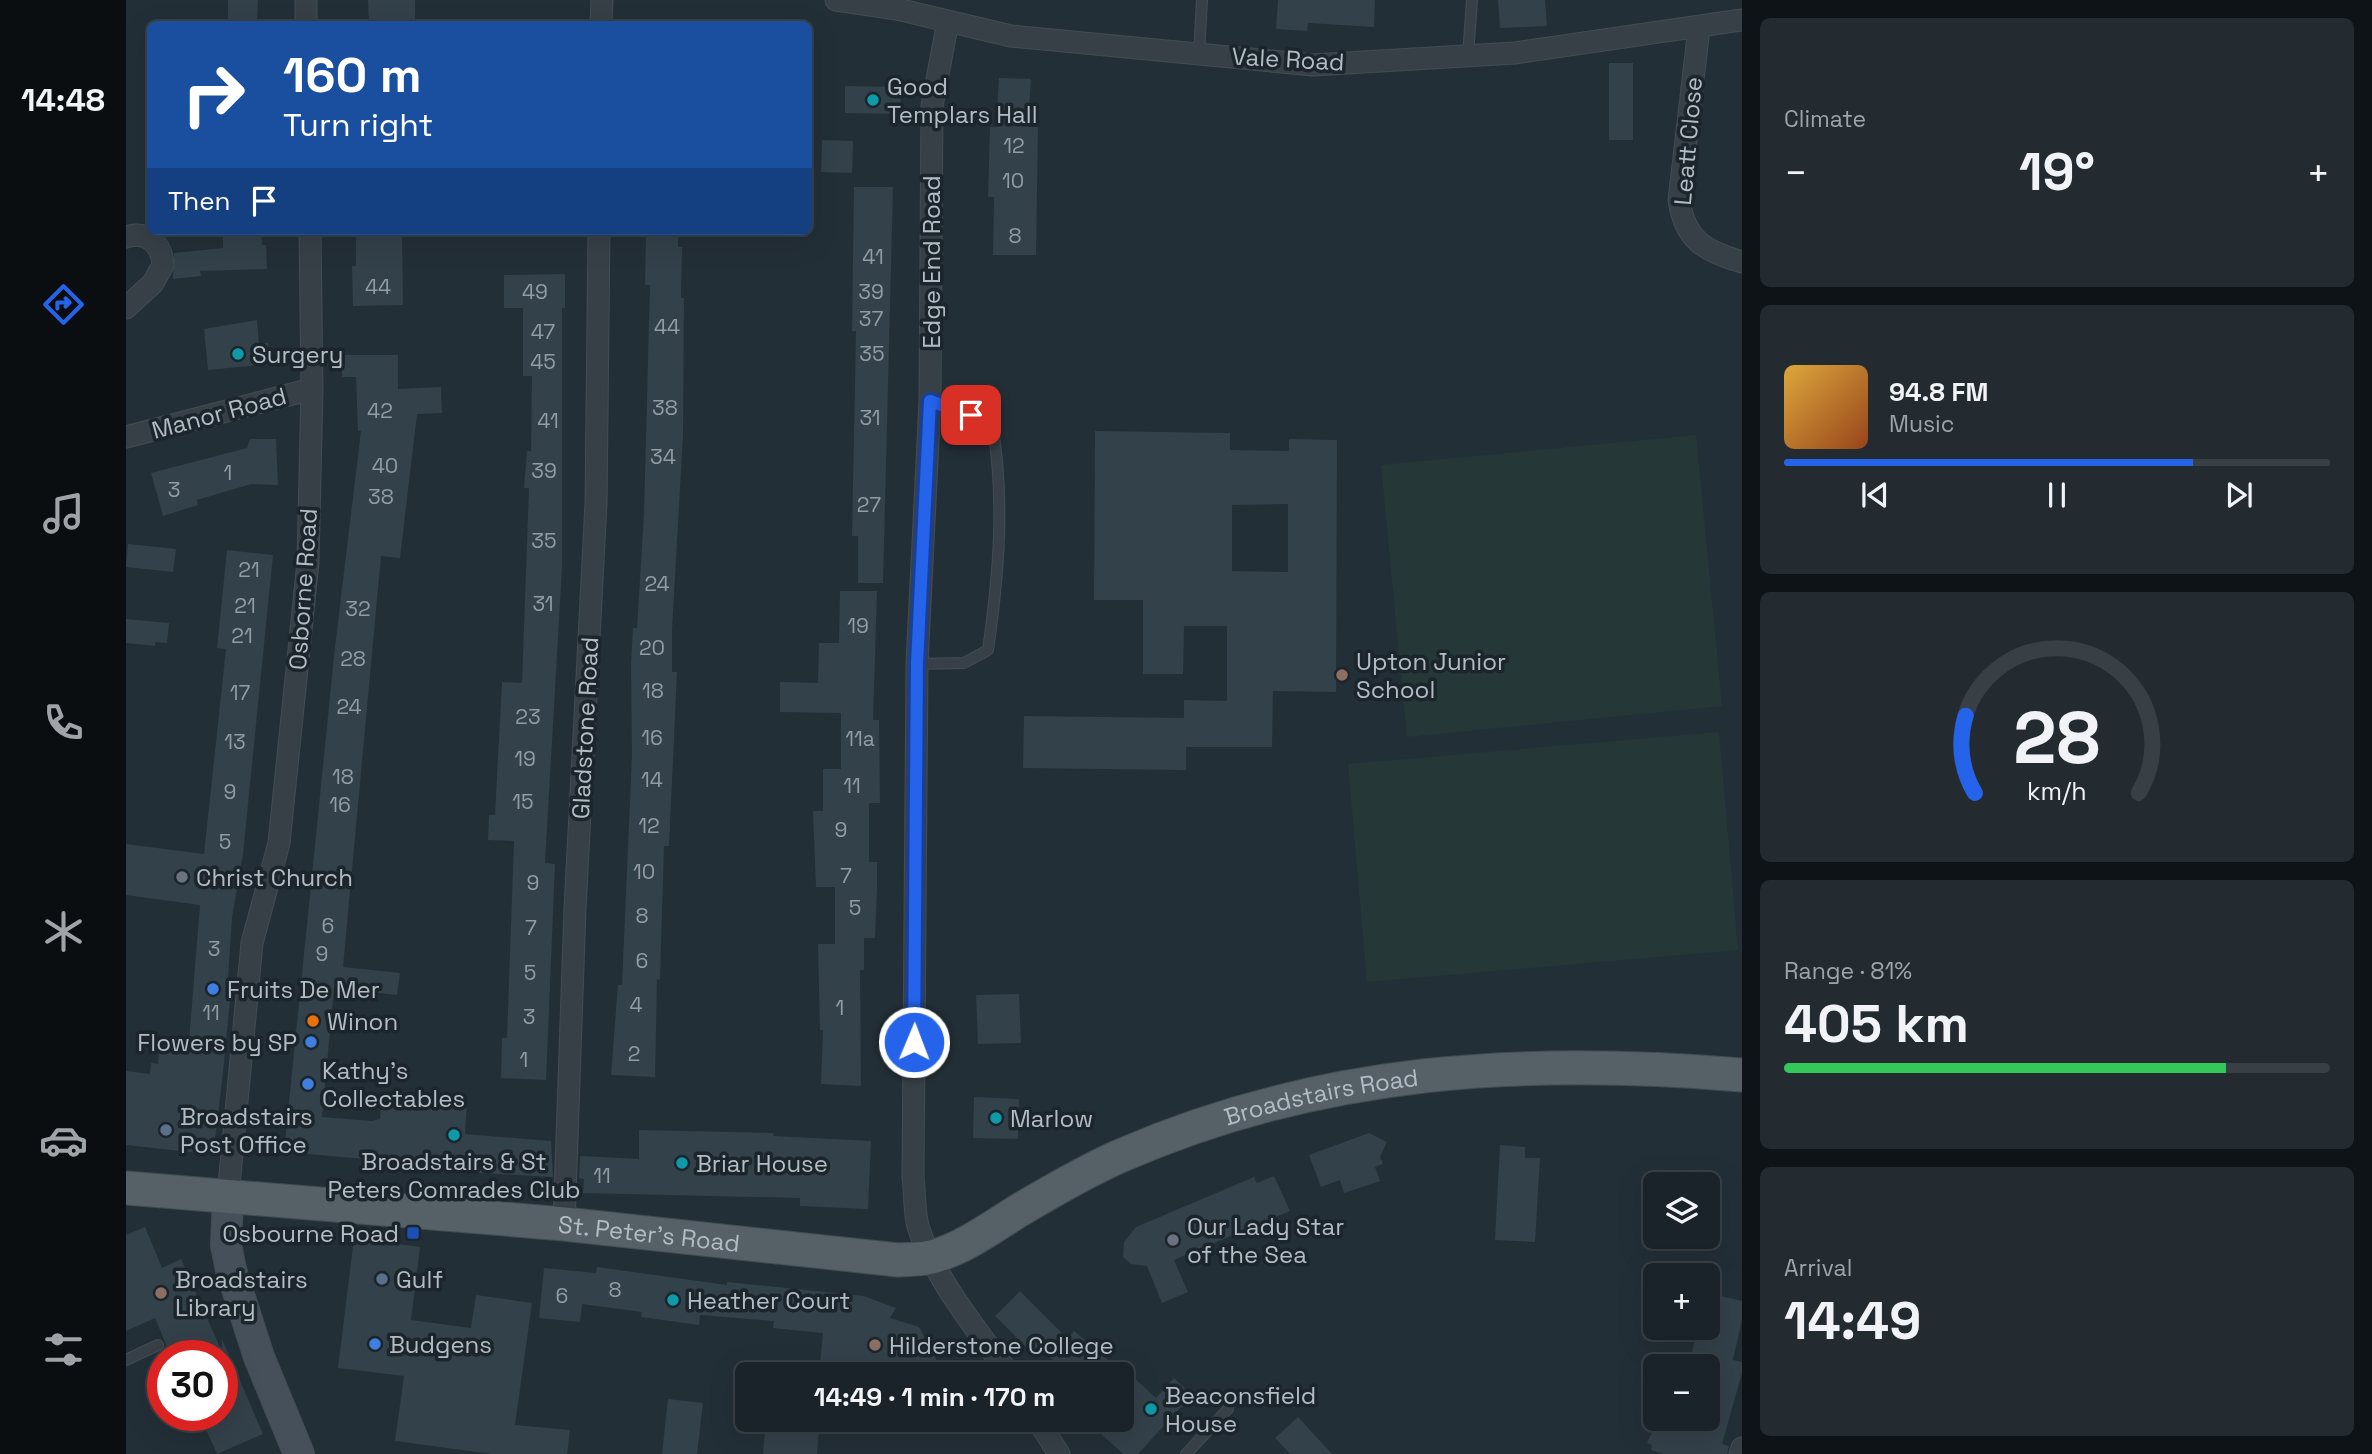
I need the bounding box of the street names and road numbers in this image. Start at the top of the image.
street label: Vale Road [1231,41,1345,77]
street label: Leatt Close [1667,75,1709,207]
street label: Edge End Road [916,175,947,349]
street label: Manor Road [148,380,290,446]
street label: Osborne Road [282,507,324,671]
street label: Gladstone Road [565,636,605,820]
street label: Broadstairs Road [1220,1061,1420,1132]
street label: St. Peter's Road [557,1208,741,1258]

